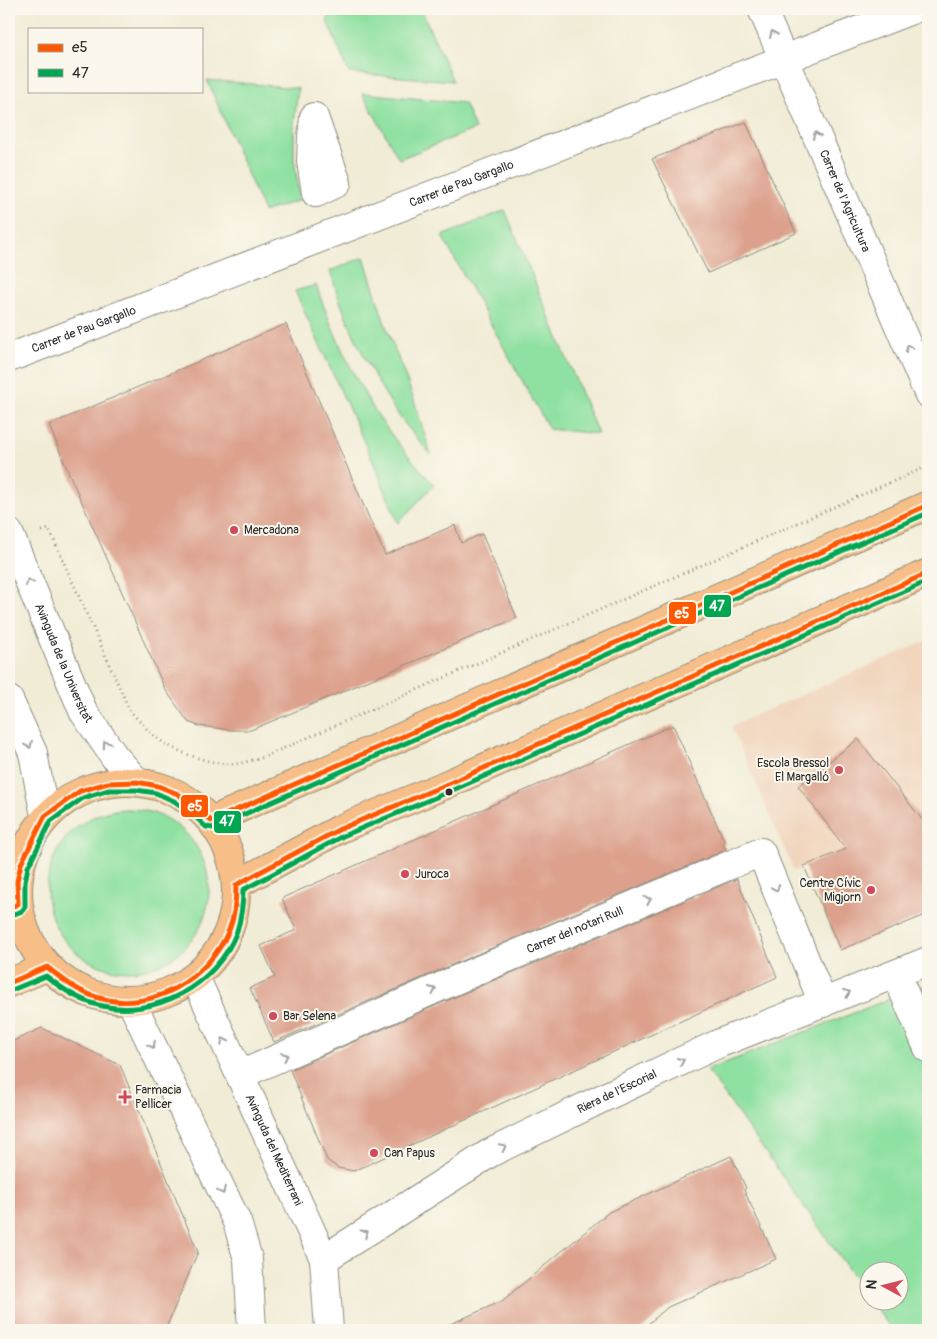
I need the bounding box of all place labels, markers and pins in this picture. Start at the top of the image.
place label: Mercadona [244,523,299,538]
marker: Mercadona [228,524,240,536]
place label: Escola Bressol El Margalló [757,756,829,785]
marker: Escola Bressol El Margalló [833,764,845,776]
unlabelled marker [444,787,454,797]
place label: Juroca [415,867,449,882]
marker: Juroca [399,868,411,880]
place label: Centre Cívic Migjorn [799,876,861,905]
marker: Centre Cívic Migjorn [865,884,877,896]
place label: Bar Selena [283,1009,336,1024]
marker: Bar Selena [267,1010,279,1022]
place label: Farmacia Pellicer [135,1083,182,1112]
marker: Farmacia Pellicer [119,1091,131,1103]
place label: Can Papus [384,1146,435,1161]
marker: Can Papus [368,1147,380,1159]

